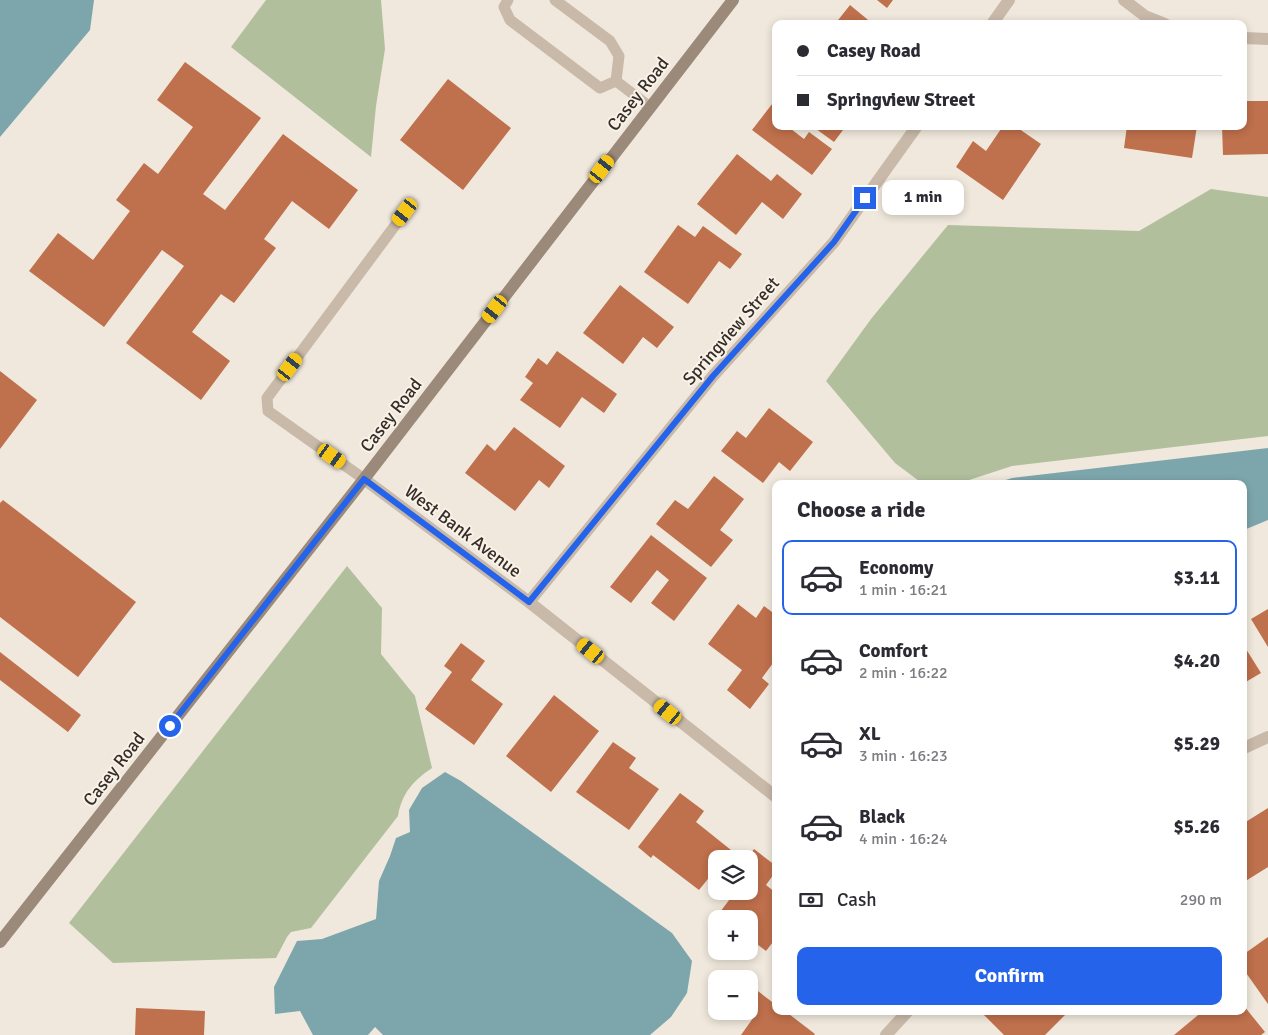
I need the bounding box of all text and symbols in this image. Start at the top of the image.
text: Casey Road [827,39,921,63]
street label: Casey Road [602,53,674,135]
text: Springview Street [827,88,975,112]
car [586,153,617,185]
callout: 1 min [882,180,965,216]
route end [854,187,876,209]
text: 1 min [904,187,942,207]
car [389,196,420,228]
street label: Springview Street [678,272,784,390]
car [479,293,510,325]
car [274,351,305,383]
street label: Casey Road [355,374,427,456]
car [315,441,348,471]
street label: West Bank Avenue [400,480,526,582]
text: Choose a ride [797,496,925,523]
icon: car [799,555,844,600]
text: Economy [859,556,933,580]
text: $3.11 [1174,566,1220,590]
text: 1 min · 16:21 [859,580,948,600]
car [574,636,607,666]
icon: car [799,638,844,683]
text: Comfort [859,639,928,663]
text: $4.20 [1174,649,1220,673]
text: 2 min · 16:22 [859,663,948,683]
car [651,697,684,727]
route start [159,715,181,737]
icon: car [799,721,844,766]
text: XL [859,722,881,746]
street label: Casey Road [78,728,150,810]
text: $5.29 [1174,732,1220,756]
text: 3 min · 16:23 [859,746,948,766]
icon: car [799,804,844,849]
text: Black [859,805,905,829]
text: $5.26 [1174,815,1220,839]
text: 4 min · 16:24 [859,829,948,849]
map controls [708,850,758,1020]
button: layers [708,850,758,900]
icon: cash [797,886,825,914]
text: Cash [837,888,877,912]
text: 290 m [1180,890,1222,910]
button: + [708,910,758,960]
button: Confirm [797,947,1222,1005]
button: − [708,970,758,1020]

